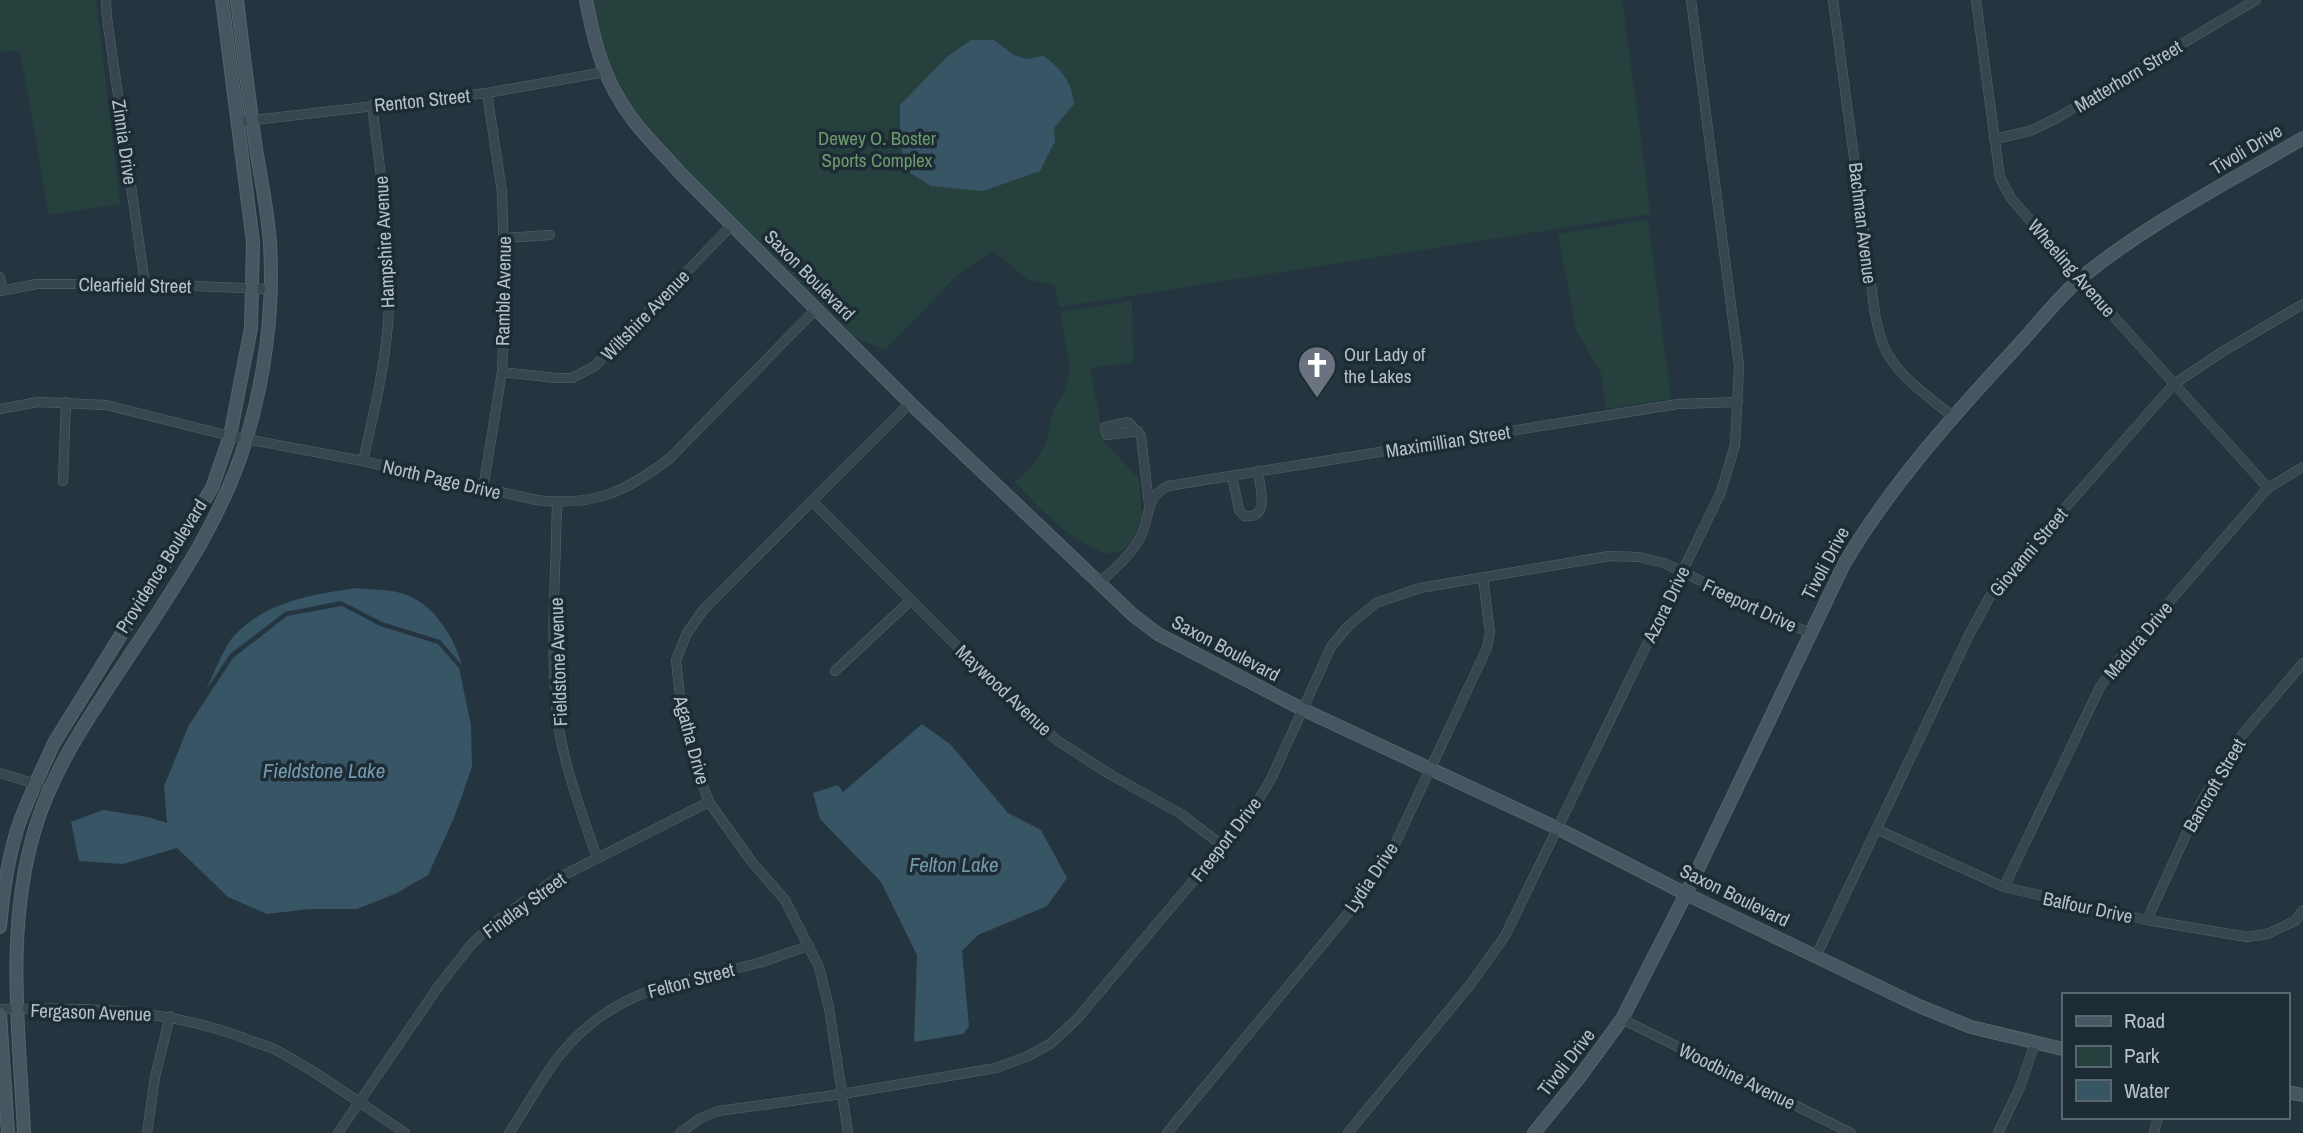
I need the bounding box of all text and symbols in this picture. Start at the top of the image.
street label: Matterhorn Street [2069,33,2187,118]
street label: Renton Street [373,82,472,118]
street label: Zinnia Drive [106,98,144,186]
street label: Tivoli Drive [2205,117,2287,181]
park label: Dewey O. Boster Sports Complex [818,125,937,173]
street label: Bachman Avenue [1843,161,1883,285]
street label: Hampshire Avenue [368,175,400,309]
street label: Wheeling Avenue [2022,213,2122,323]
street label: Saxon Boulevard [759,224,861,326]
street label: Ramble Avenue [489,236,517,346]
street label: Wiltshire Avenue [595,264,695,366]
street label: Clearfield Street [78,271,192,299]
place label: Our Lady of the Lakes [1344,341,1426,389]
church icon: Our Lady of the Lakes [1296,344,1338,399]
street label: Maximillian Street [1384,418,1513,464]
street label: North Page Drive [380,453,504,505]
street label: Providence Boulevard [109,494,213,638]
street label: Giovanni Street [1983,501,2073,602]
street label: Tivoli Drive [1795,522,1855,604]
street label: Azora Drive [1636,561,1696,648]
street label: Freeport Drive [1699,572,1801,638]
street label: Madura Drive [2098,595,2178,685]
street label: Fieldstone Avenue [543,597,573,727]
street label: Saxon Boulevard [1168,609,1284,687]
street label: Maywood Avenue [950,639,1058,741]
street label: Agatha Drive [667,692,716,787]
street label: Bancroft Street [2177,733,2252,837]
water label: Fieldstone Lake [263,756,385,785]
street label: Freeport Drive [1185,791,1267,887]
street label: Lydia Drive [1338,837,1404,917]
water label: Felton Lake [909,850,999,879]
street label: Saxon Boulevard [1676,857,1794,933]
street label: Findlay Street [477,866,571,944]
street label: Balfour Drive [2041,885,2135,929]
street label: Felton Street [645,956,738,1004]
legend [2062,993,2289,1119]
street label: Fergason Avenue [30,997,152,1027]
text: Road [2124,1006,2165,1035]
street label: Tivoli Drive [1531,1023,1601,1101]
street label: Woodbine Avenue [1674,1037,1800,1115]
text: Park [2124,1041,2160,1070]
text: Water [2124,1076,2170,1105]

